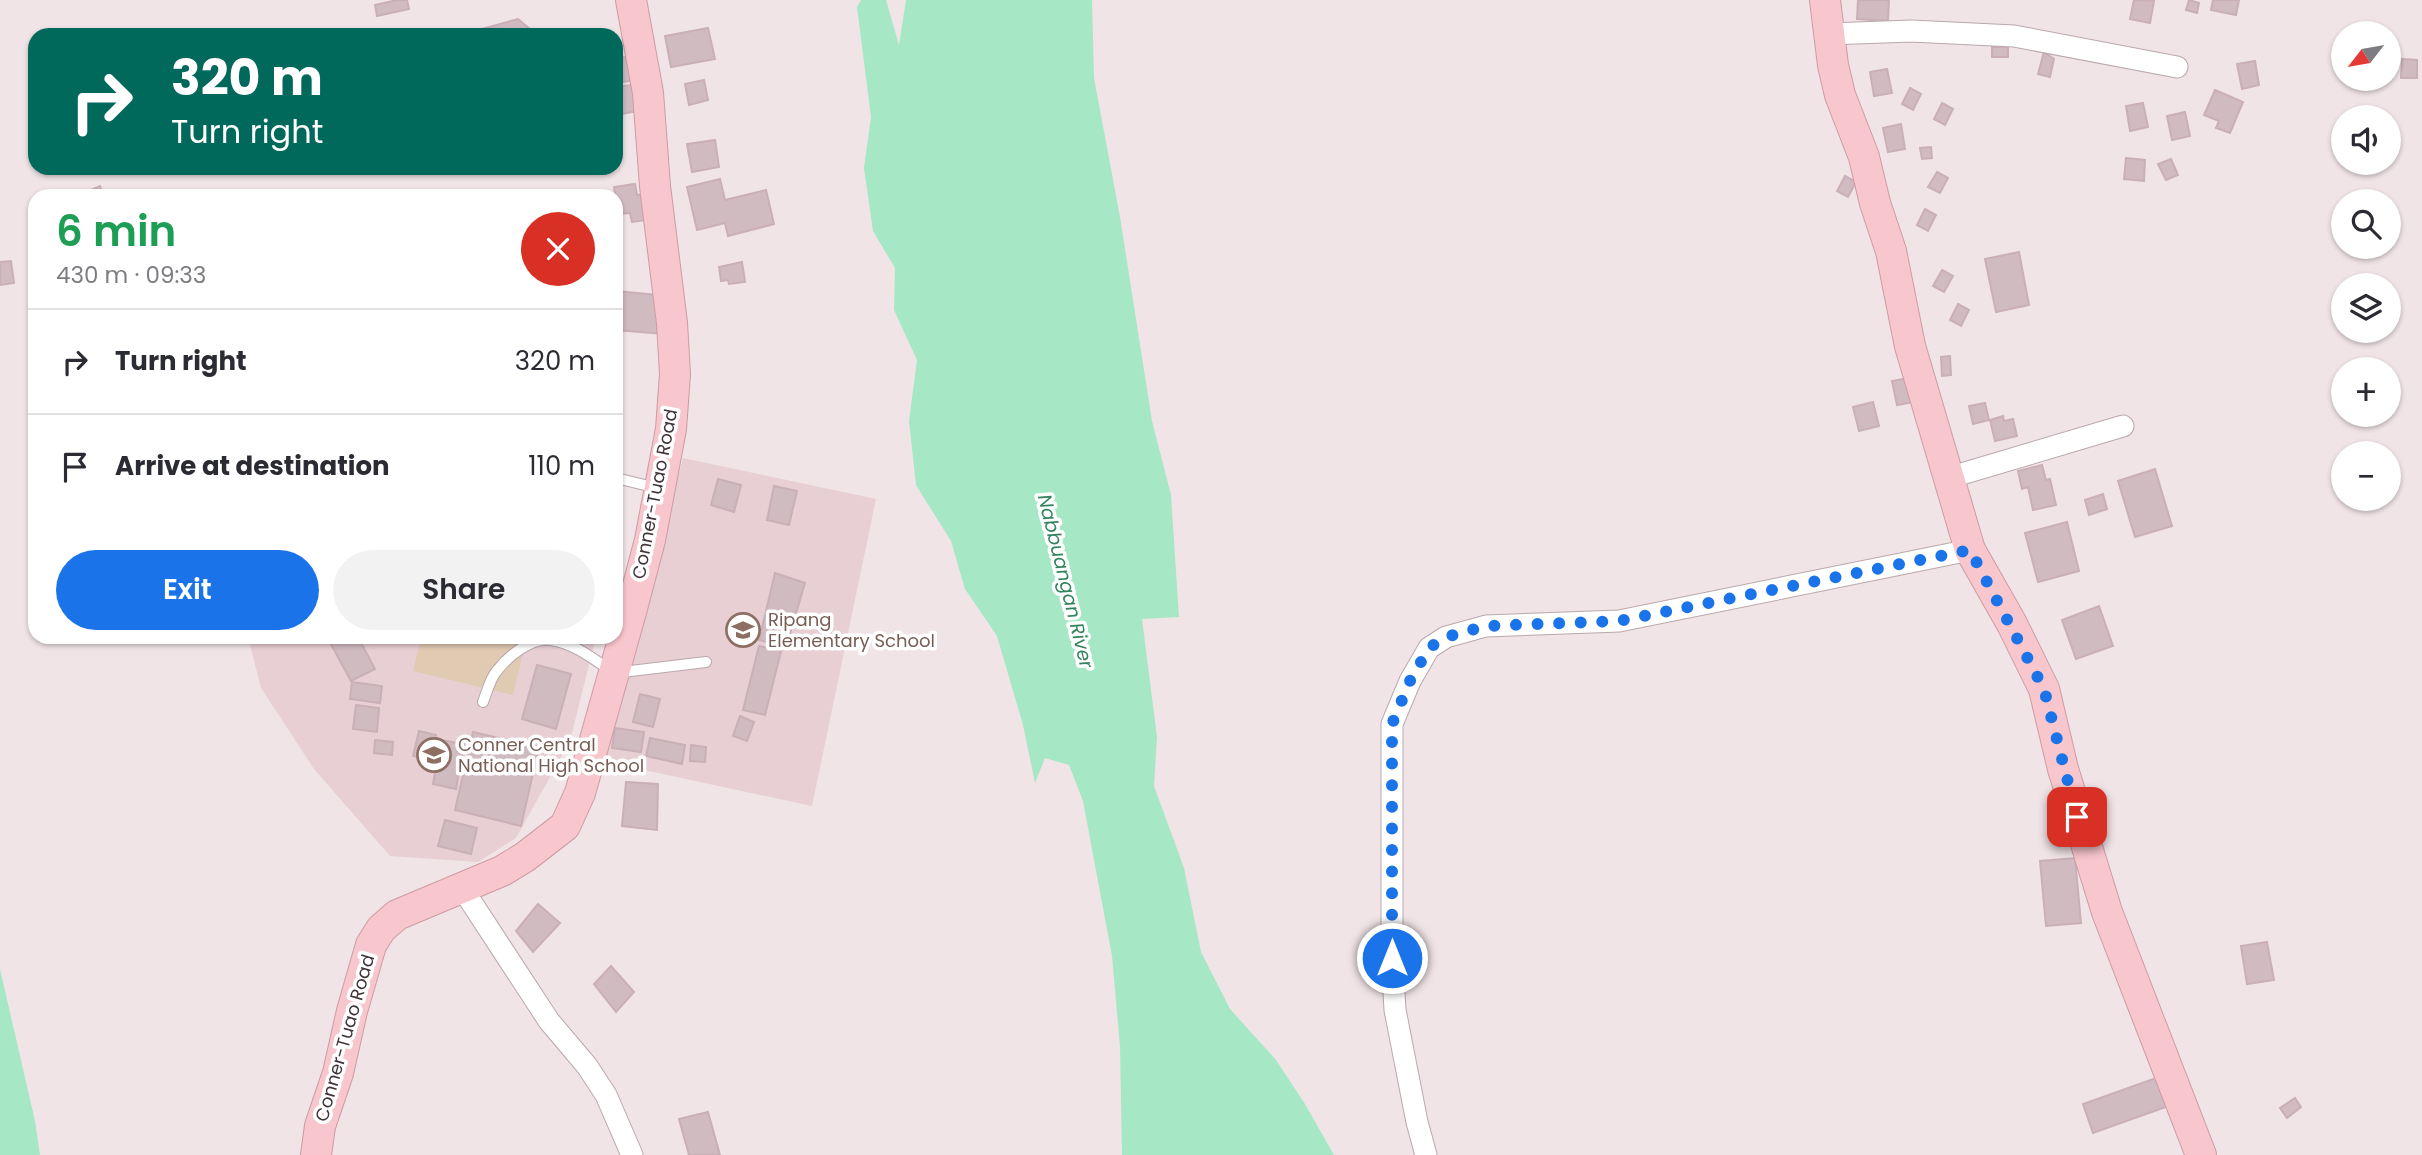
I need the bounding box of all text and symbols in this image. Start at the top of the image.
north arrow [2331,21,2401,91]
map controls [2331,21,2401,511]
text: 320 m [171,44,323,112]
icon: right [56,56,147,147]
button: sound [2331,105,2401,175]
text: Turn right [171,109,323,154]
button: search [2331,189,2401,259]
text: 6 min [56,202,176,261]
button: close [521,212,595,286]
text: 430 m · 09:33 [56,259,206,291]
button: layers [2331,273,2401,343]
icon: right [56,343,94,381]
text: Turn right [115,343,247,379]
text: 320 m [515,343,595,379]
button: + [2331,357,2401,427]
street label: Conner-Tuao Road [626,407,683,581]
button: − [2331,441,2401,511]
icon: arrive [56,448,94,486]
text: Arrive at destination [115,448,390,484]
text: 110 m [528,448,595,484]
water label: Nabbuangan River [1031,491,1100,672]
button: Exit [56,550,319,630]
button: Share [333,550,595,630]
place label: Ripang Elementary School [768,607,935,653]
school or university icon: Ripang Elementary School [724,611,762,649]
place label: Conner Central National High School [458,732,644,778]
school or university icon: Conner Central National High School [415,736,453,774]
pin [2047,787,2107,847]
icon: arrive [2058,798,2096,836]
position arrow [1355,921,1429,995]
street label: Conner-Tuao Road [309,951,380,1124]

